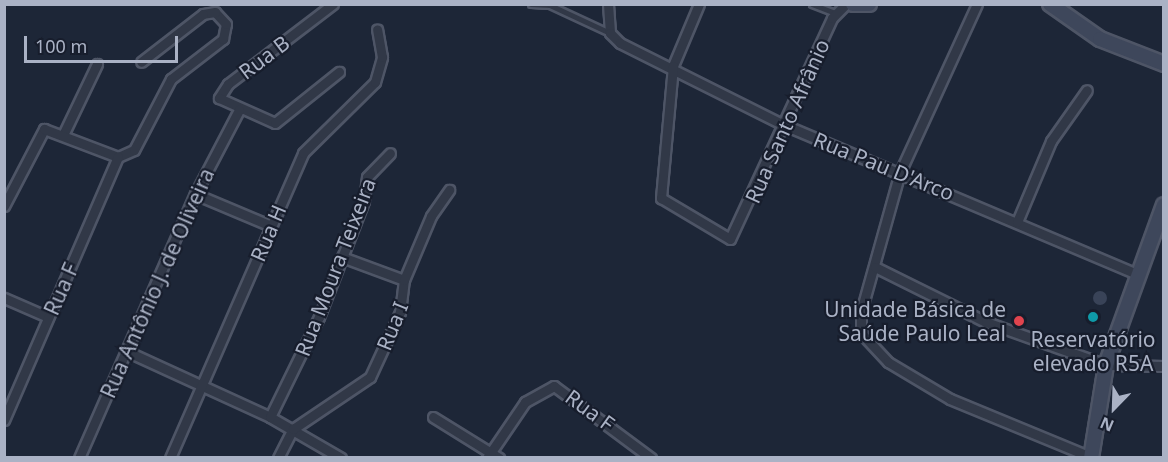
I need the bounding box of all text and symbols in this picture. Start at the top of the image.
scale bar [27,24,182,62]
street label: Rua B [234,30,294,84]
text: 100 m [35,34,87,58]
street label: Rua Santo Afrânio [739,35,835,207]
street label: Rua Pau D'Arco [810,126,958,206]
street label: Rua Antônio J. de Oliveira [95,164,219,402]
street label: Rua Moura Teixeira [289,174,381,360]
street label: Rua H [245,201,291,265]
street label: Rua F [38,259,84,319]
place label: Unidade Básica de Saúde Paulo Leal [824,296,1006,346]
street label: Rua I [371,298,413,354]
marker: Reservatório elevado R5A [1086,310,1100,324]
marker: Unidade Básica de Saúde Paulo Leal [1010,312,1028,330]
place label: Reservatório elevado R5A [1030,326,1156,376]
north arrow [1084,378,1144,438]
street label: Rua F [561,384,619,436]
text: N [1097,412,1117,437]

